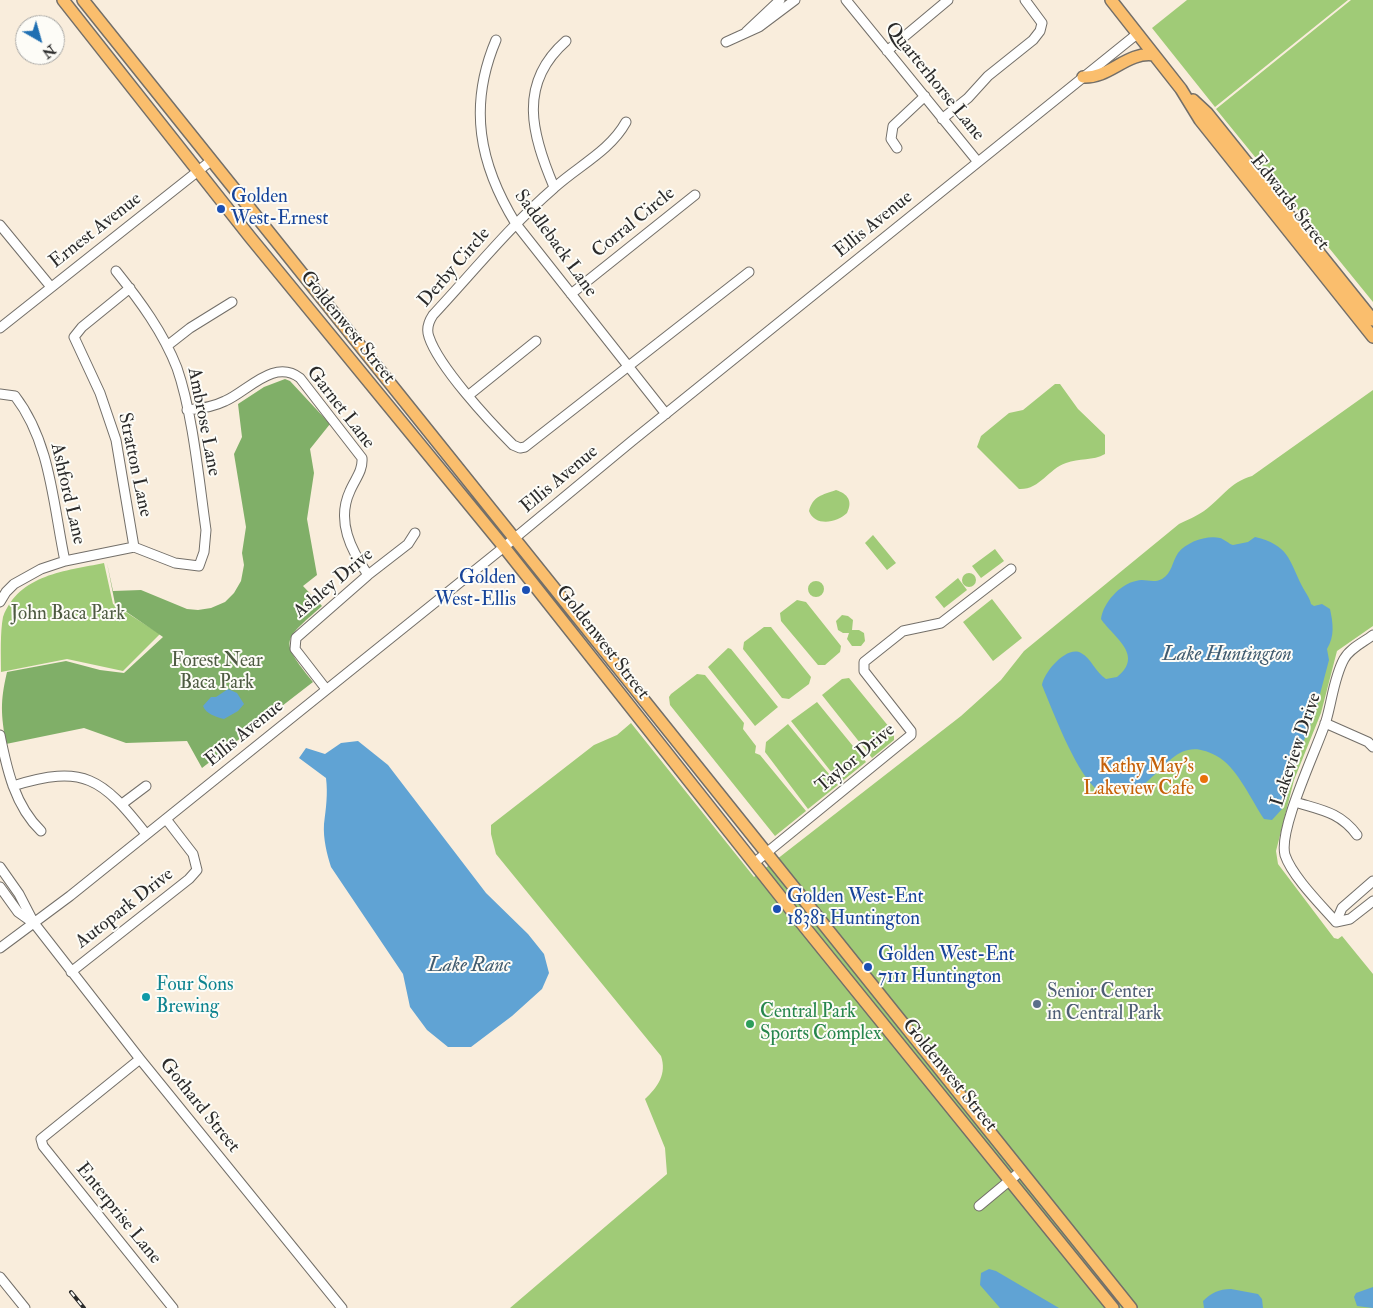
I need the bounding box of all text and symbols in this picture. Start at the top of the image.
north arrow [15,15,65,65]
street label: Quarterhorse Lane [879,18,989,146]
text: N [39,41,59,62]
street label: Edwards Street [1245,151,1333,255]
street label: Corral Circle [588,183,680,263]
street label: Saddleback Lane [508,186,602,302]
place label: Golden West-Ernest [231,187,328,231]
street label: Ellis Avenue [830,187,918,263]
street label: Ernest Avenue [46,188,146,274]
marker: Golden West-Ernest [215,203,227,215]
street label: Derby Circle [414,223,496,313]
street label: Goldenwest Street [295,267,399,389]
street label: Garnet Lane [301,362,379,454]
street label: Ambrose Lane [181,366,225,478]
street label: Stratton Lane [112,411,156,519]
street label: Ashford Lane [44,441,90,547]
street label: Ellis Avenue [517,441,603,519]
street label: Ashley Drive [289,544,379,624]
place label: Golden West-Ellis [435,568,516,612]
street label: Goldenwest Street [550,581,654,705]
marker: Golden West-Ellis [520,584,532,596]
park label: John Baca Park [11,604,125,626]
water label: Lake Huntington [1162,644,1292,668]
park label: Forest Near Baca Park [171,651,263,695]
street label: Lakeview Drive [1267,690,1327,810]
street label: Ellis Avenue [201,696,289,772]
street label: Taylor Drive [812,719,900,799]
place label: Kathy May’s Lakeview Cafe [1083,757,1194,801]
marker: Kathy May’s Lakeview Cafe [1198,773,1210,785]
street label: Autopark Drive [71,864,179,954]
place label: Golden West-Ent 18381 Huntington [787,887,924,931]
marker: Golden West-Ent 18381 Huntington [771,903,783,915]
place label: Golden West-Ent 7111 Huntington [878,945,1015,989]
water label: Lake Ranc [428,955,510,979]
marker: Golden West-Ent 7111 Huntington [862,961,874,973]
place label: Four Sons Brewing [156,975,234,1019]
place label: Senior Center in Central Park [1047,982,1162,1026]
marker: Four Sons Brewing [140,991,152,1003]
marker: Senior Center in Central Park [1031,998,1043,1010]
place label: Central Park Sports Complex [760,1002,881,1046]
street label: Goldenwest Street [897,1015,1001,1137]
marker: Central Park Sports Complex [744,1018,756,1030]
street label: Gothard Street [154,1054,244,1158]
street label: Enterprise Lane [70,1159,166,1269]

